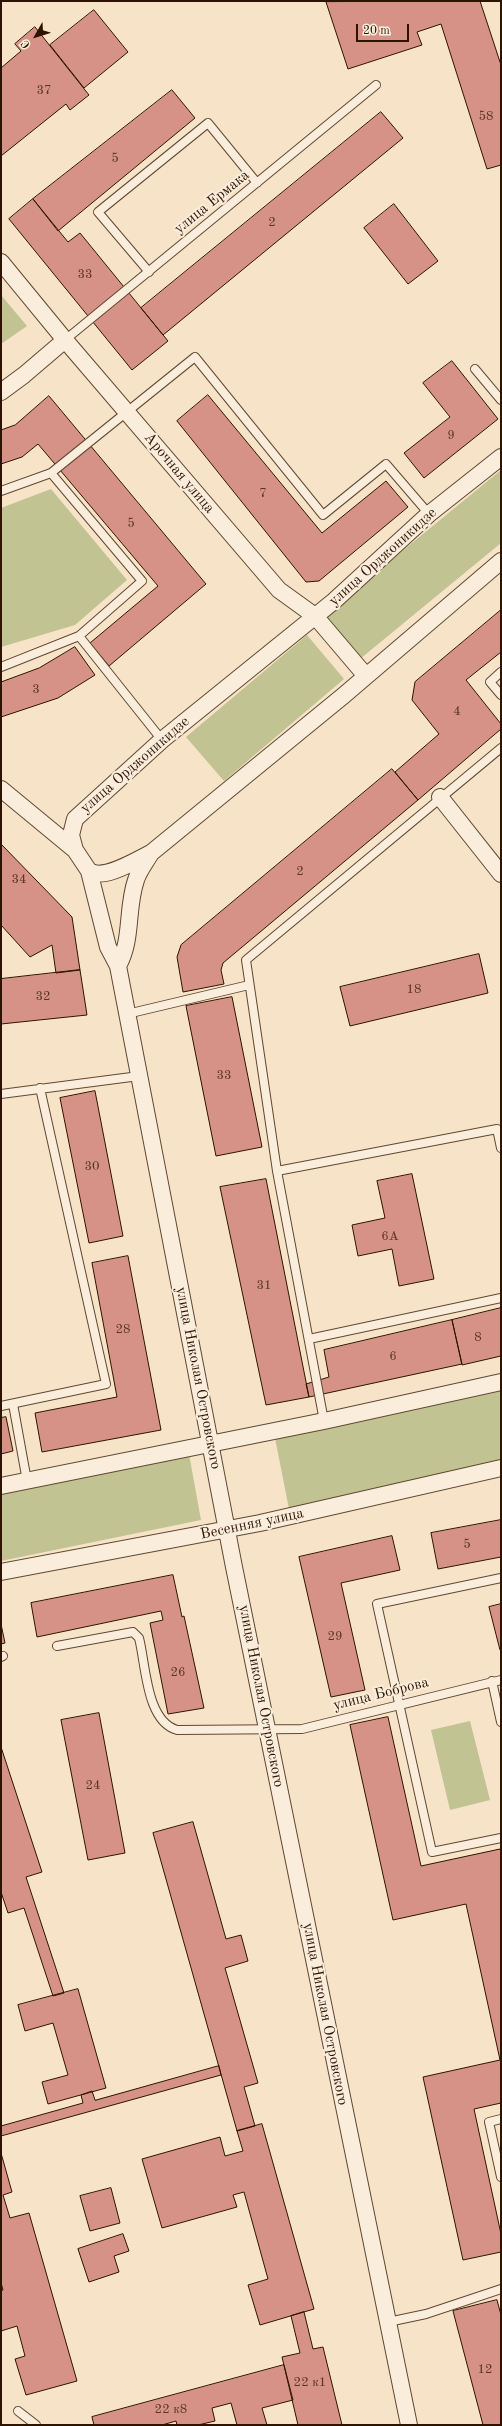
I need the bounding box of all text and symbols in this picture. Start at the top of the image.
north arrow [16,16,56,56]
scale bar [358,16,411,42]
text: 20 m [363,25,390,37]
text: С [20,38,33,50]
house number: 37 [36,83,52,99]
house number: 58 [478,109,494,125]
house number: 5 [111,151,119,167]
street label: улица Ермака [171,166,253,238]
house number: 2 [268,215,276,231]
house number: 33 [77,267,93,283]
house number: 9 [447,428,455,444]
street label: Арочная улица [140,429,218,517]
house number: 7 [259,486,267,502]
street label: улица Орджоникидзе [325,504,441,610]
house number: 5 [127,516,135,532]
house number: 3 [32,682,40,698]
house number: 4 [453,704,461,720]
street label: улица Орджоникидзе [77,713,193,817]
house number: 2 [296,864,304,880]
house number: 34 [11,872,27,888]
house number: 18 [406,982,422,998]
house number: 32 [35,989,51,1005]
house number: 33 [216,1068,232,1084]
house number: 30 [84,1159,100,1175]
house number: 6А [381,1229,399,1245]
house number: 31 [256,1278,272,1294]
street label: улица Николая Островского [171,1285,225,1471]
house number: 28 [115,1322,131,1338]
house number: 8 [474,1330,482,1346]
house number: 6 [389,1349,397,1365]
street label: Весенняя улица [199,1504,305,1544]
house number: 5 [463,1537,471,1553]
street label: улица Николая Островского [234,1603,288,1789]
house number: 29 [327,1629,343,1645]
house number: 26 [170,1665,186,1681]
street label: улица Боброва [331,1673,431,1715]
house number: 24 [85,1778,101,1794]
street label: улица Николая Островского [298,1921,352,2107]
house number: 12 [477,2362,493,2378]
house number: 22 к1 [294,2375,326,2391]
house number: 22 к8 [155,2402,187,2418]

